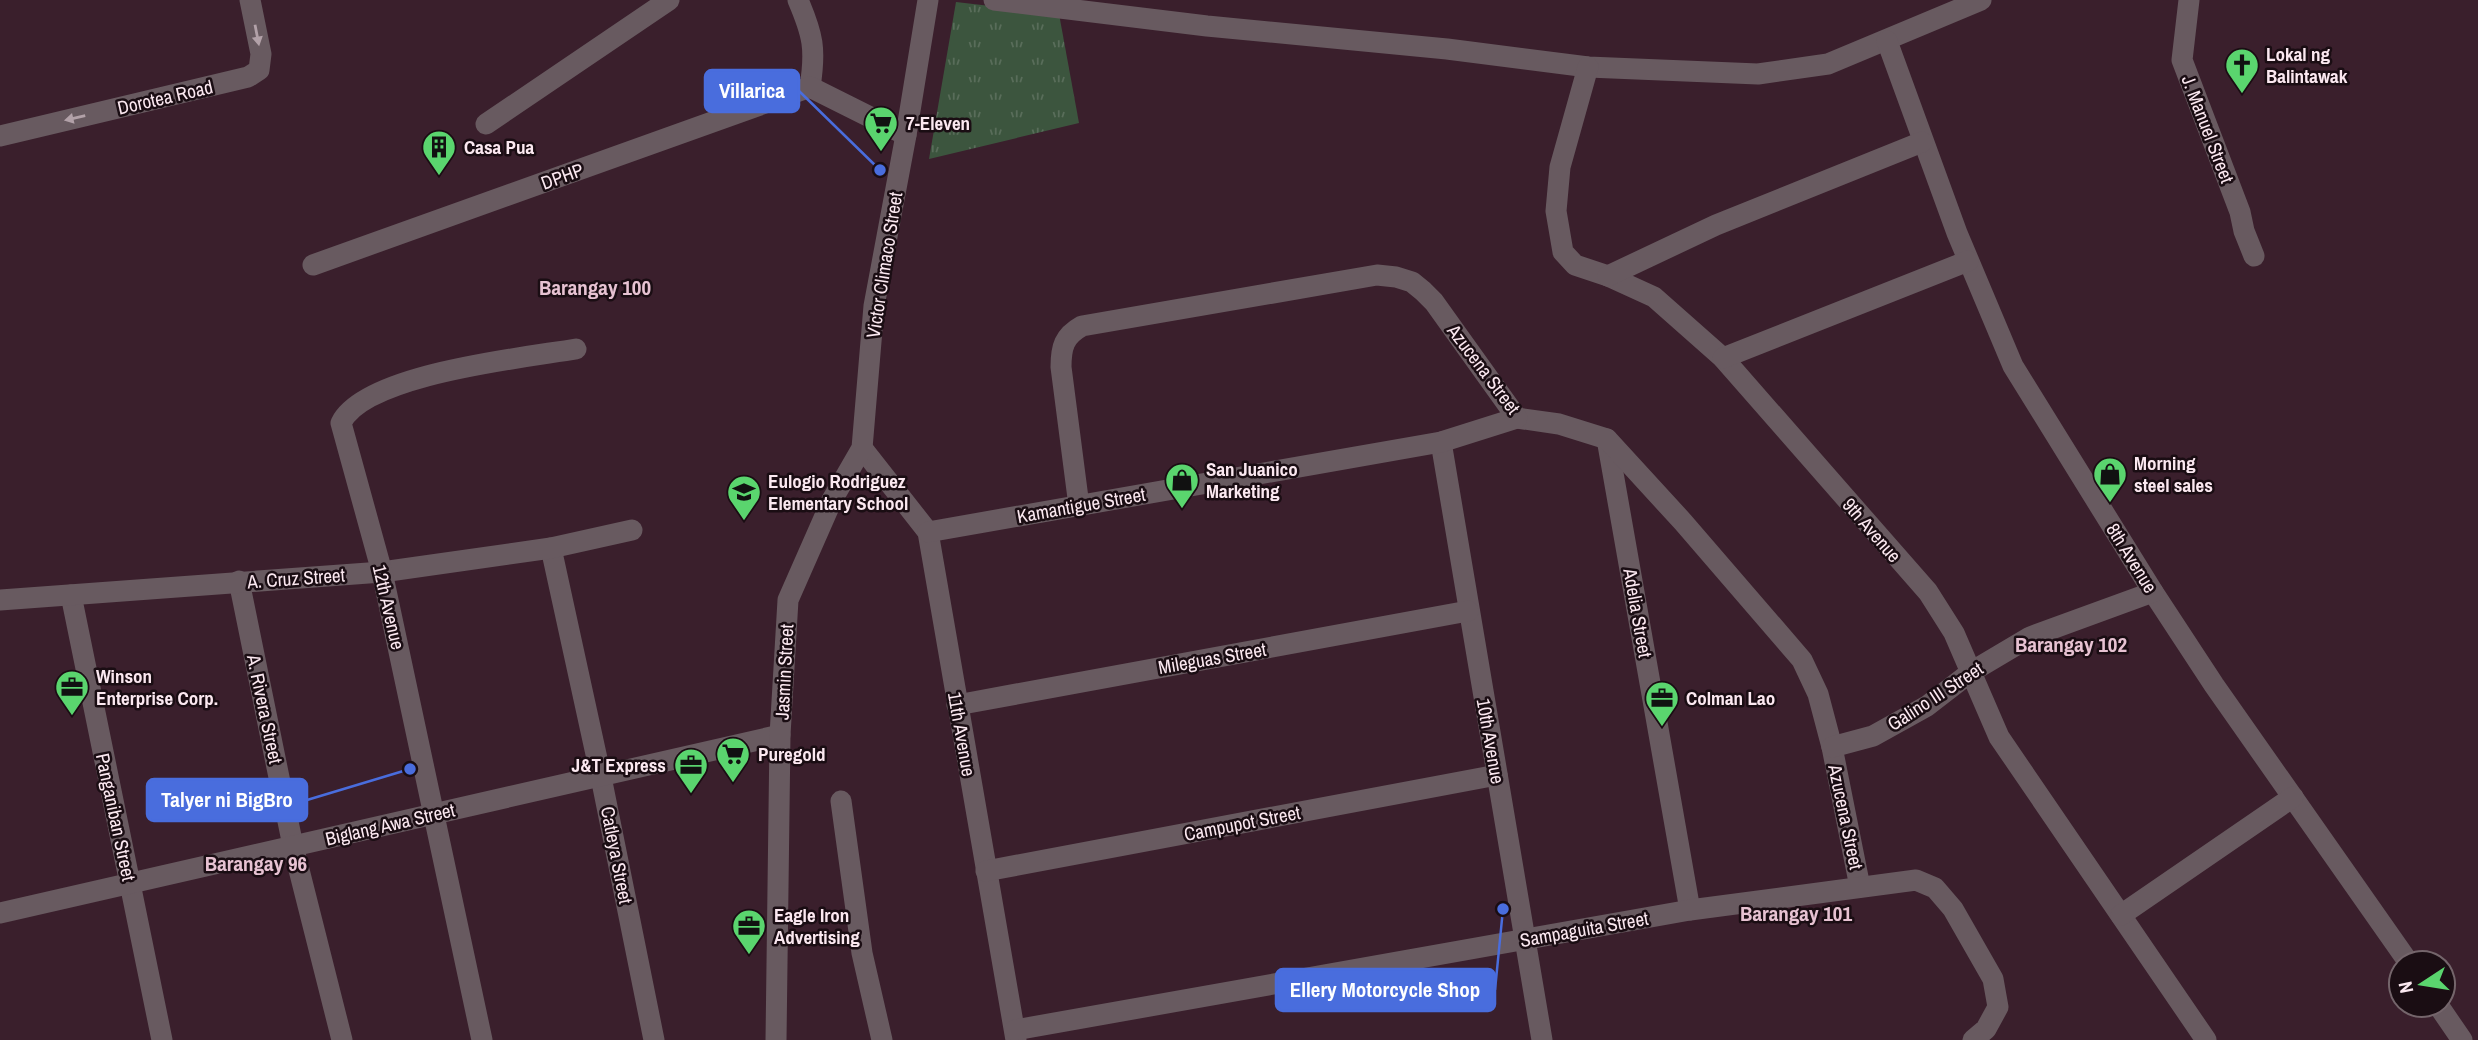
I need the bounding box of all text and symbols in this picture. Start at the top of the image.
one-way arrow [252,24,263,46]
place label: Lokal ng Balintawak [2266,41,2348,89]
church icon: Lokal ng Balintawak [2223,46,2261,95]
callout: Villarica [705,70,799,112]
street label: J. Manuel Street [2176,71,2241,187]
street label: Dorotea Road [115,73,215,121]
text: Villarica [719,76,785,105]
supermarket icon: 7-Eleven [862,104,900,153]
place label: 7-Eleven [906,110,970,136]
one-way arrow [64,113,86,124]
building icon: Casa Pua [420,128,458,177]
place label: Casa Pua [464,134,534,160]
street label: DPHP [537,156,587,196]
street label: Victor Climaco Street [860,189,909,340]
district label: Barangay 100 [539,273,651,302]
street label: Azucena Street [1441,318,1527,420]
place label: Morning steel sales [2134,450,2213,498]
shop icon: Morning steel sales [2091,455,2129,504]
place label: San Juanico Marketing [1206,456,1298,504]
shop icon: San Juanico Marketing [1163,461,1201,510]
place label: Eulogio Rodriguez Elementary School [768,468,908,516]
school or university icon: Eulogio Rodriguez Elementary School [725,473,763,522]
street label: Kamantigue Street [1015,481,1148,529]
street label: 9th Avenue [1837,492,1907,568]
street label: 8th Avenue [2100,518,2164,598]
street label: A. Cruz Street [245,562,346,594]
street label: 12th Avenue [367,562,411,652]
street label: Adelia Street [1617,565,1659,660]
street label: Jasmin Street [769,623,800,721]
district label: Barangay 102 [2015,630,2127,659]
street label: Mileguas Street [1156,636,1269,680]
street label: A. Rivera Street [241,651,289,767]
street label: Galino III Street [1882,655,1988,737]
place label: Winson Enterprise Corp. [96,663,218,711]
office icon: Winson Enterprise Corp. [53,668,91,717]
office icon: Colman Lao [1643,679,1681,728]
place label: Colman Lao [1686,685,1775,711]
street label: 11th Avenue [942,690,982,778]
street label: 10th Avenue [1471,696,1511,786]
supermarket icon: Puregold [714,735,752,784]
place label: Puregold [758,741,826,767]
office icon: J&T Express [672,746,710,795]
street label: Panganiban Street [90,751,142,884]
place label: J&T Express [572,752,666,778]
street label: Azucena Street [1822,761,1870,872]
callout: Talyer ni BigBro [147,779,307,821]
text: Talyer ni BigBro [161,785,293,814]
street label: Biglang Awa Street [323,796,458,852]
street label: Campupot Street [1182,799,1303,847]
street label: Catleya Street [595,804,639,907]
district label: Barangay 96 [205,849,307,878]
district label: Barangay 101 [1740,899,1852,928]
place label: Eagle Iron Advertising [774,902,860,950]
street label: Sampaguita Street [1518,905,1651,953]
office icon: Eagle Iron Advertising [730,907,768,956]
north arrow [2387,949,2457,1019]
callout: Ellery Motorcycle Shop [1276,969,1495,1011]
text: Ellery Motorcycle Shop [1290,975,1480,1004]
text: N [2391,979,2419,996]

